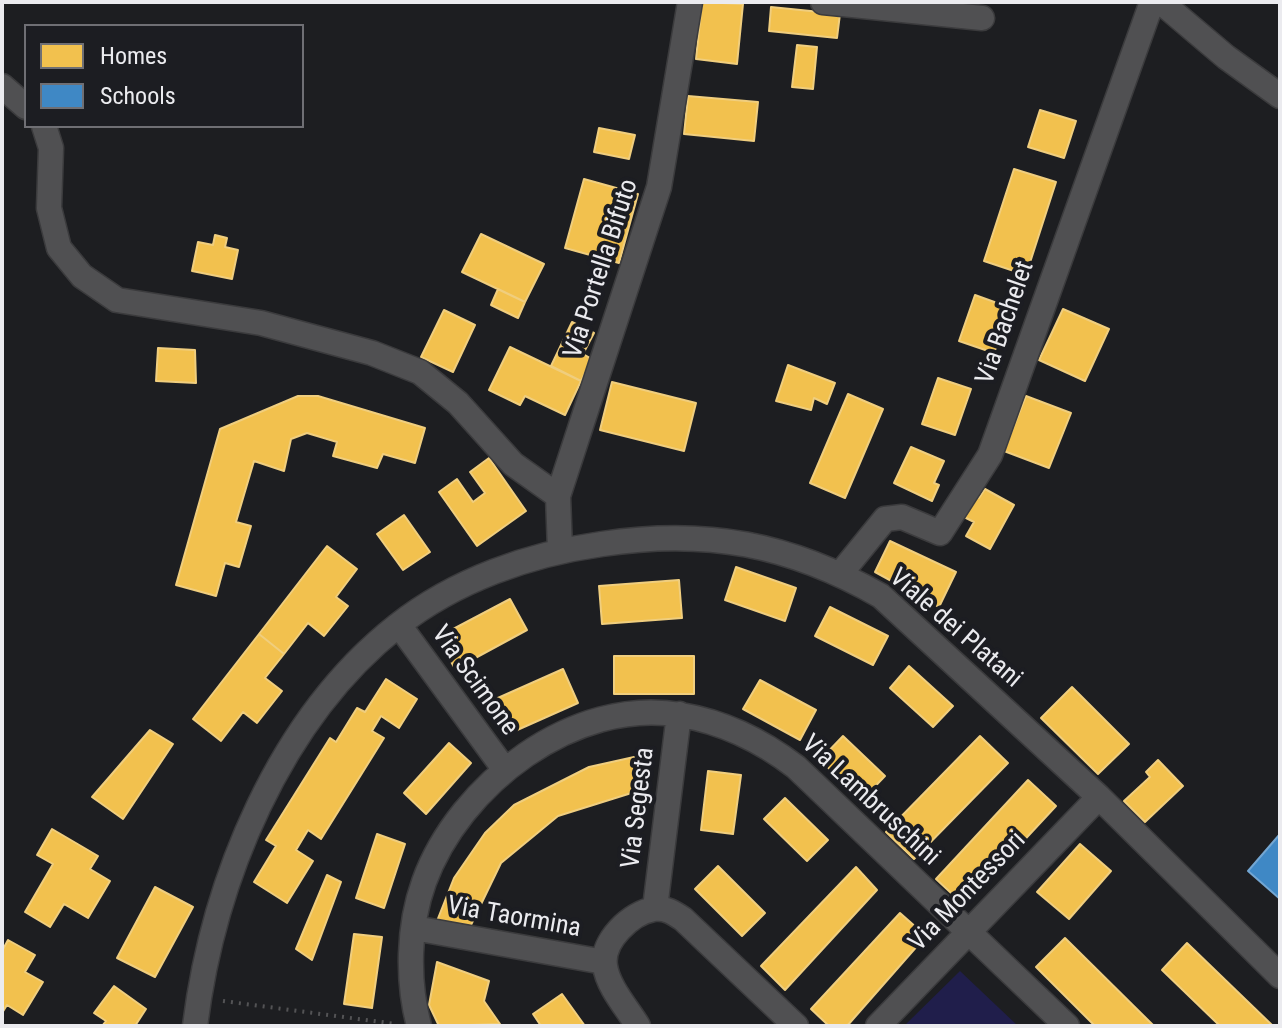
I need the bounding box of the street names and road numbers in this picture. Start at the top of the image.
street label: Via Portella Bifuto [558,175,646,363]
street label: Via Bachelet [970,257,1042,389]
street label: Viale dei Platani [882,563,1028,695]
street label: Via Scimone [424,620,524,742]
street label: Via Lambruschini [794,729,946,873]
street label: Via Segesta [616,746,662,870]
street label: Via Montessori [903,825,1033,959]
street label: Via Taormina [445,891,583,945]

